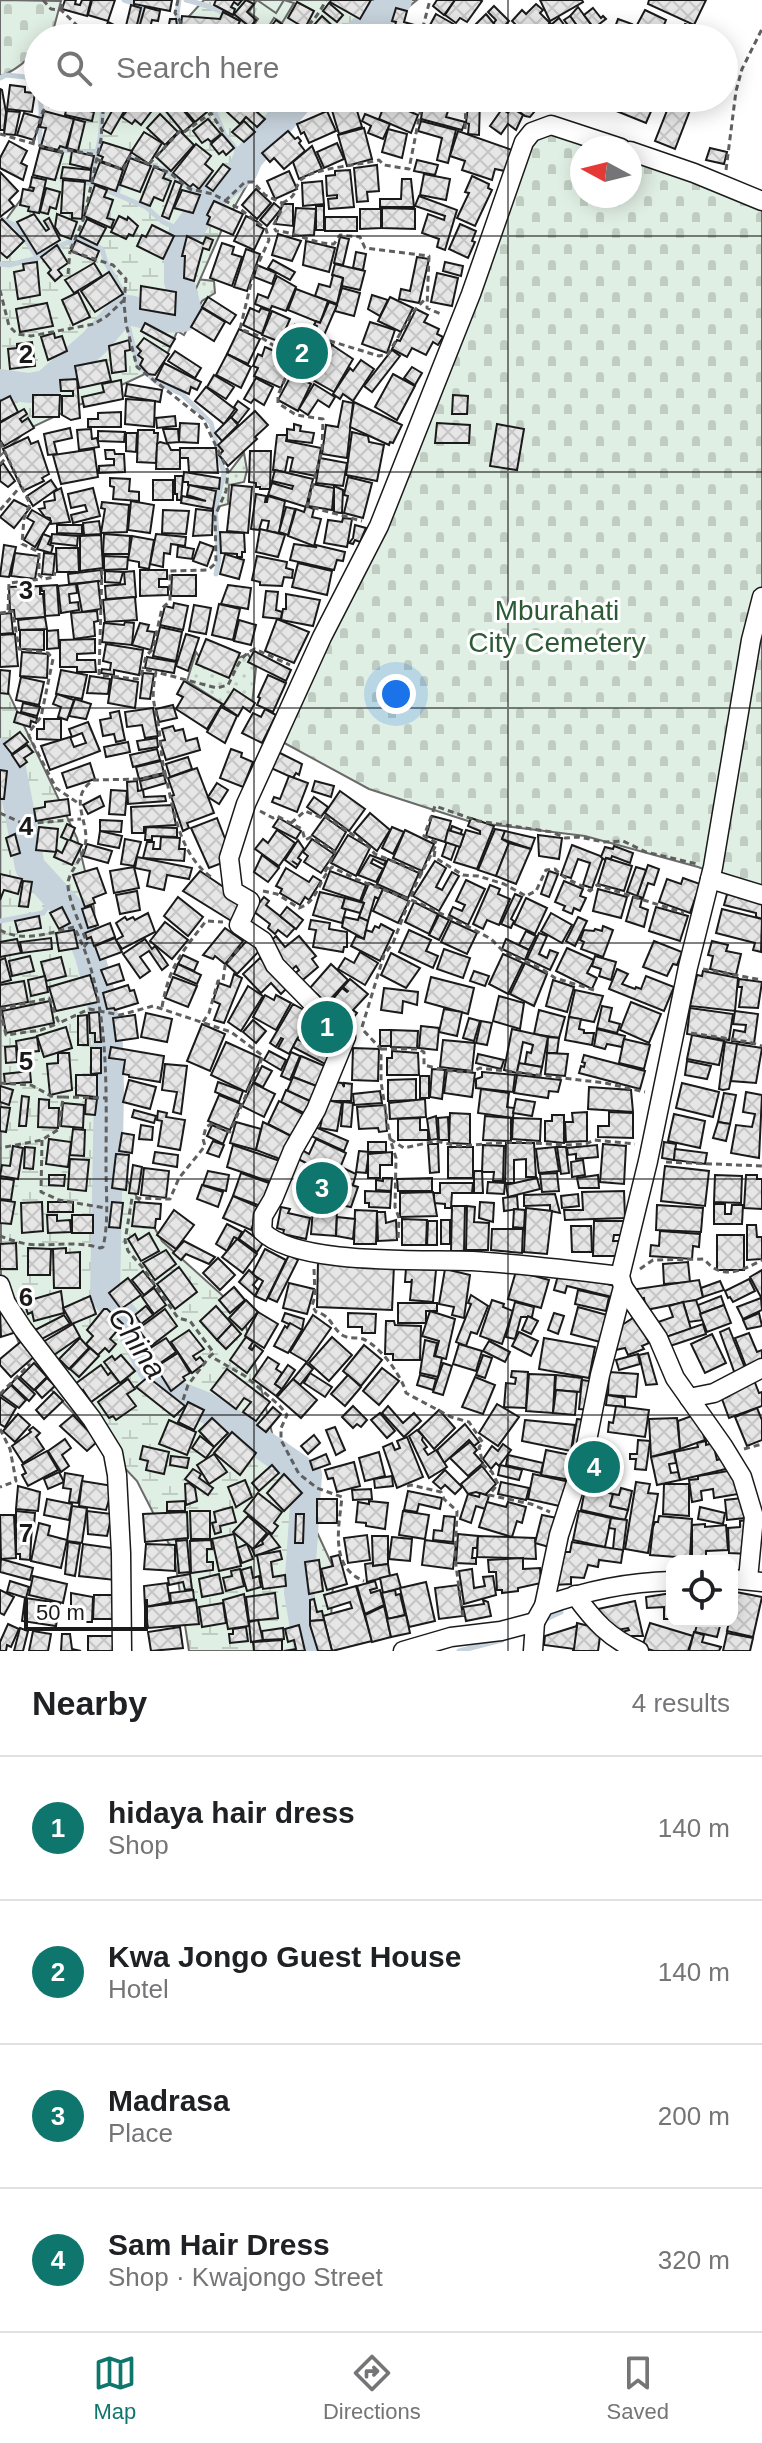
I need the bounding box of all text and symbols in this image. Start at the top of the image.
search box [24,24,738,112]
icon: search [52,46,96,90]
text: Search here [116,51,279,84]
north arrow [570,136,642,208]
pin: 2 [276,323,328,383]
text: 2 [19,339,33,369]
text: 3 [19,575,33,605]
park label: Mburahati City Cemetery [468,595,646,658]
your location [376,674,416,714]
text: 4 [19,811,34,841]
pin: 1 [301,997,353,1057]
text: 5 [19,1046,33,1076]
pin: 3 [296,1158,348,1218]
text: 6 [19,1282,33,1312]
water label: China [102,1301,173,1384]
pin: 4 [568,1437,620,1497]
text: 7 [19,1518,33,1548]
map controls [666,1555,738,1627]
button: locate [666,1555,738,1627]
scale bar [24,1595,148,1631]
text: 50 m [36,1600,85,1625]
text: Nearby [32,1684,147,1722]
text: 4 results [632,1688,730,1718]
text: hidaya hair dress [108,1796,355,1829]
text: 1 [51,1813,65,1843]
text: 140 m [658,1813,730,1843]
text: Shop [108,1830,169,1860]
text: Kwa Jongo Guest House [108,1940,461,1973]
text: 2 [51,1957,65,1987]
text: 140 m [658,1957,730,1987]
text: Hotel [108,1974,169,2004]
text: Madrasa [108,2084,230,2117]
text: 3 [51,2101,65,2131]
text: 200 m [658,2101,730,2131]
text: Place [108,2118,173,2148]
text: Sam Hair Dress [108,2228,330,2261]
text: 4 [51,2245,65,2275]
text: 320 m [658,2245,730,2275]
text: Shop · Kwajongo Street [108,2262,383,2292]
tab: Map [93,2351,137,2425]
tab: Directions [323,2351,421,2425]
tab: Saved [607,2351,669,2425]

